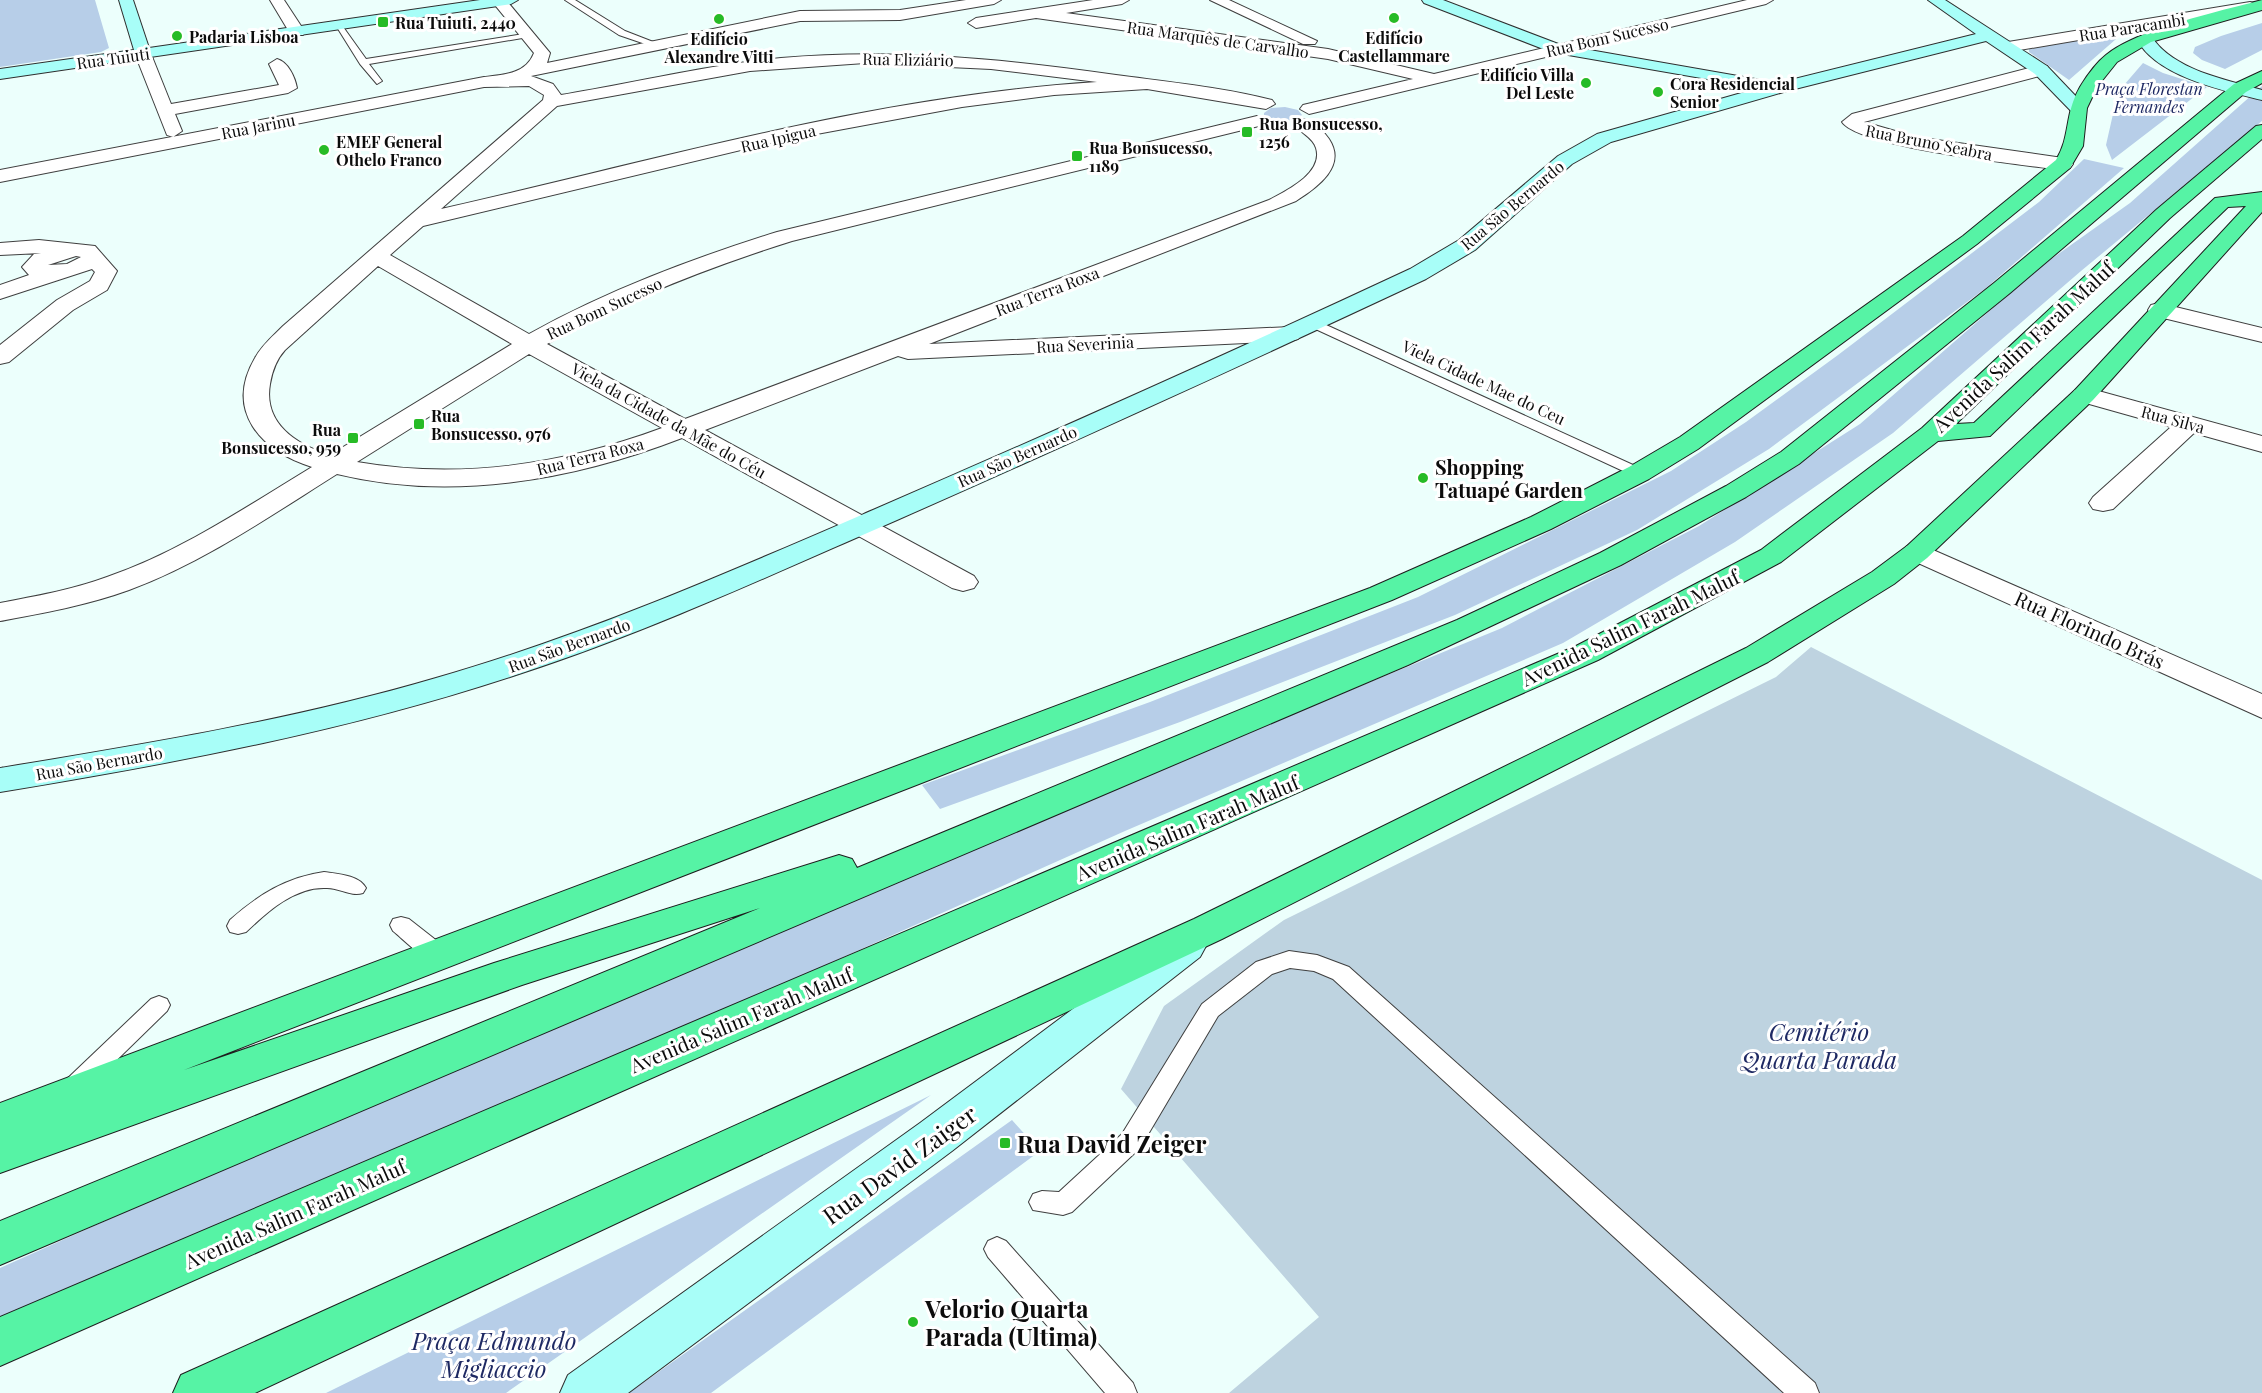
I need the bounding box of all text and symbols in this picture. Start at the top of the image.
street label: Rua Paracambi [2077,8,2187,46]
marker: Edifício Castellammare [1387,11,1401,25]
place label: Rua Tuiuti, 2440 [395,12,516,33]
marker: Edifício Alexandre Vitti [712,12,726,26]
street label: Rua Bom Sucesso [1544,13,1671,61]
marker: Rua Tuiuti, 2440 [376,15,390,29]
street label: Rua Marquês de Carvalho [1126,16,1311,62]
place label: Padaria Lisboa [189,26,299,47]
place label: Edifício Castellammare [1338,27,1450,66]
place label: Edifício Alexandre Vitti [663,28,774,67]
marker: Padaria Lisboa [170,29,184,43]
street label: Rua Tuiuti [75,42,151,74]
street label: Rua Eliziário [862,48,954,70]
place label: Edifício Villa Del Leste [1480,64,1575,103]
place label: Cora Residencial Senior [1670,73,1795,112]
marker: Edifício Villa Del Leste [1579,76,1593,90]
park label: Praça Florestan Fernandes [2094,78,2203,117]
marker: Cora Residencial Senior [1651,85,1665,99]
street label: Rua Jarinu [219,109,297,143]
place label: Rua Bonsucesso, 1256 [1259,113,1383,152]
street label: Rua Ipigua [738,119,818,157]
street label: Rua Bruno Seabra [1864,119,1994,165]
marker: Rua Bonsucesso, 1256 [1240,125,1254,139]
place label: EMEF General Othelo Franco [336,131,442,170]
place label: Rua Bonsucesso, 1189 [1089,137,1213,176]
marker: EMEF General Othelo Franco [317,143,331,157]
marker: Rua Bonsucesso, 1189 [1070,149,1084,163]
street label: Rua São Bernardo [1456,156,1568,254]
street label: Avenida Salim Farah Maluf [1925,254,2121,438]
street label: Rua Terra Roxa [992,262,1102,320]
street label: Rua Bom Sucesso [543,272,665,344]
street label: Rua Severinia [1036,331,1134,357]
street label: Viela Cidade Mae do Ceu [1398,335,1569,429]
street label: Viela da Cidade da Mãe do Céu [567,357,770,482]
street label: Rua Silva [2139,400,2207,438]
place label: Rua Bonsucesso, 976 [431,405,551,444]
marker: Rua Bonsucesso, 976 [412,417,426,431]
place label: Rua Bonsucesso, 959 [221,419,342,458]
street label: Rua São Bernardo [954,420,1080,492]
marker: Rua Bonsucesso, 959 [346,431,360,445]
street label: Rua Terra Roxa [534,433,646,479]
place label: Shopping Tatuapé Garden [1435,453,1583,503]
marker: Shopping Tatuapé Garden [1416,471,1430,485]
street label: Avenida Salim Farah Maluf [1516,562,1745,692]
street label: Rua Florindo Brás [2011,584,2169,674]
street label: Rua São Bernardo [505,613,633,677]
street label: Rua São Bernardo [34,741,164,784]
street label: Avenida Salim Farah Maluf [1071,767,1304,887]
street label: Avenida Salim Farah Maluf [625,959,858,1079]
park label: Cemitério Quarta Parada [1739,1015,1897,1075]
street label: Rua David Zaiger [815,1097,983,1231]
place label: Rua David Zeiger [1017,1127,1207,1159]
marker: Rua David Zeiger [998,1136,1012,1150]
street label: Avenida Salim Farah Maluf [179,1151,411,1274]
place label: Velorio Quarta Parada (Ultima) [924,1292,1097,1352]
marker: Velorio Quarta Parada (Ultima) [906,1315,920,1329]
park label: Praça Edmundo Migliaccio [411,1324,576,1384]

